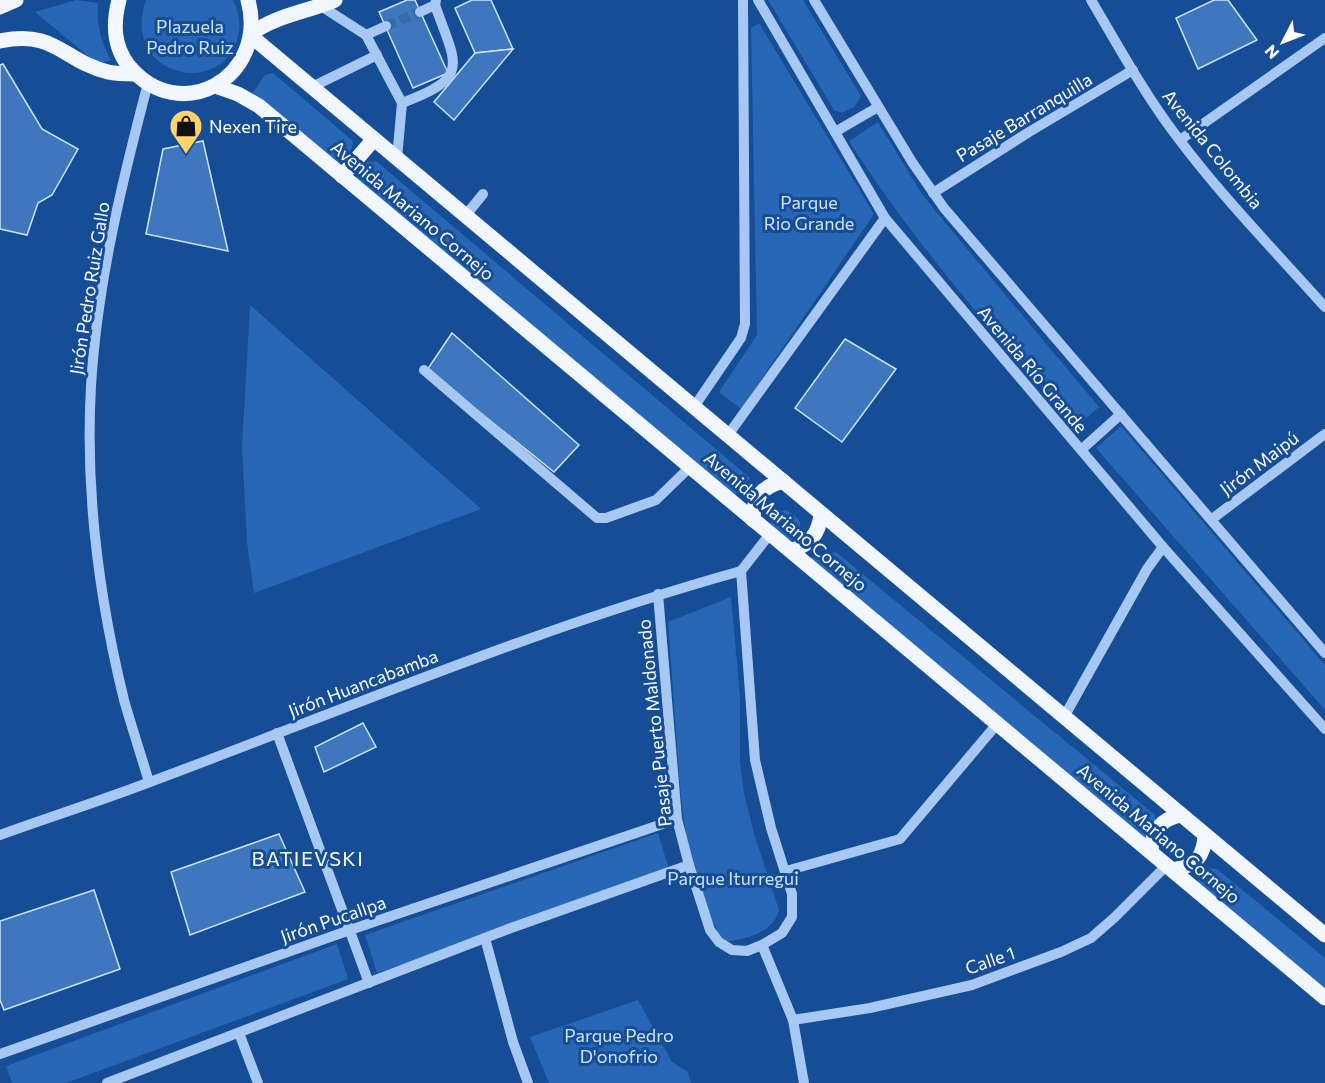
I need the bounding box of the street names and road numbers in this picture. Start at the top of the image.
street label: Pasaje Barranquilla [952,68,1096,166]
street label: Avenida Colombia [1158,85,1268,213]
street label: Avenida Mariano Cornejo [327,135,499,285]
street label: Jirón Pedro Ruiz Gallo [64,200,114,376]
street label: Avenida Río Grande [973,301,1093,437]
street label: Jirón Maipú [1215,426,1303,500]
street label: Avenida Mariano Cornejo [700,446,872,596]
street label: Pasaje Puerto Maldonado [632,618,676,828]
street label: Jirón Huancabamba [285,644,441,722]
street label: Avenida Mariano Cornejo [1073,758,1245,908]
street label: Jirón Pucallpa [277,891,389,947]
street label: Calle 1 [962,941,1018,979]

